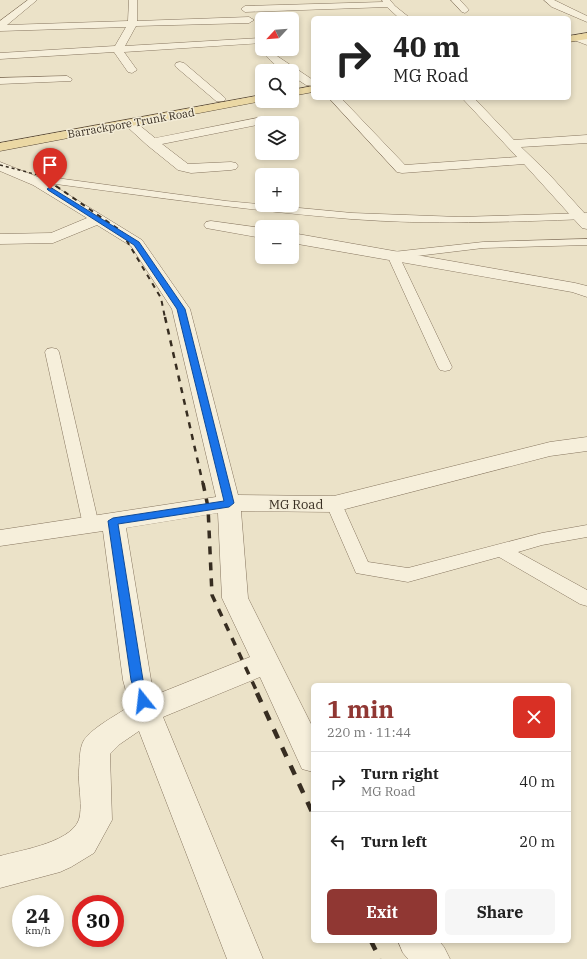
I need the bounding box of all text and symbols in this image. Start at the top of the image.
north arrow [255,12,299,56]
map controls [255,12,299,264]
text: 40 m [393,28,460,65]
icon: right [327,32,379,84]
button: search [255,64,299,108]
text: MG Road [393,64,469,87]
street label: Barrackpore Trunk Road [66,105,196,141]
button: layers [255,116,299,160]
pin [33,148,67,189]
icon: arrive [39,154,61,176]
button: + [255,168,299,212]
button: − [255,220,299,264]
street label: MG Road [269,496,323,513]
position arrow [122,680,164,722]
text: 1 min [327,693,394,725]
button: close [513,696,555,738]
text: 220 m · 11:44 [327,724,411,741]
text: Turn right [361,764,439,783]
icon: right [327,771,349,793]
text: 40 m [519,772,555,791]
text: MG Road [361,783,416,800]
icon: left [327,831,349,853]
text: Turn left [361,832,427,851]
text: 20 m [519,832,555,851]
button: Exit [327,889,437,935]
button: Share [445,889,555,935]
speed limit sign: 30 [72,895,124,947]
text: 24 [26,902,50,929]
text: km/h [25,924,51,937]

